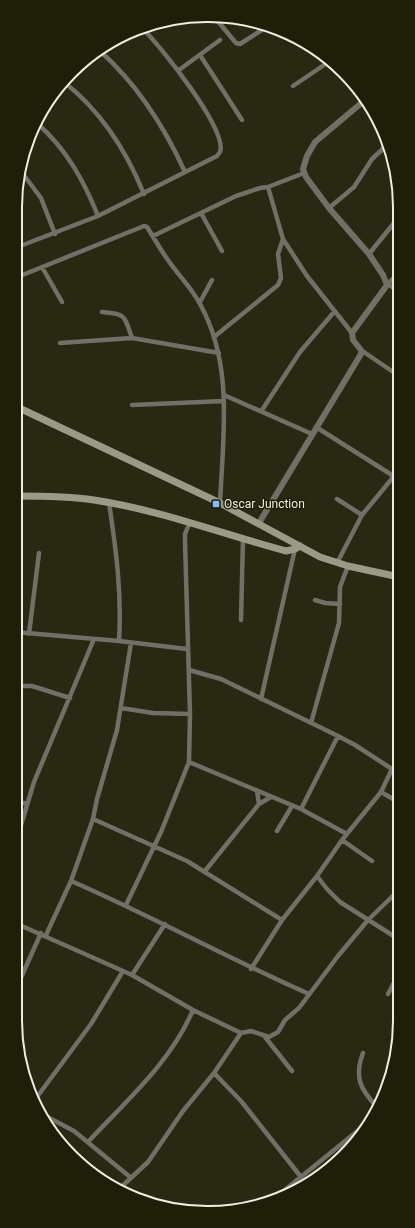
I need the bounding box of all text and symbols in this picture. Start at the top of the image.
place label: Oscar Junction [224,497,305,511]
marker: Oscar Junction [211,499,221,509]

